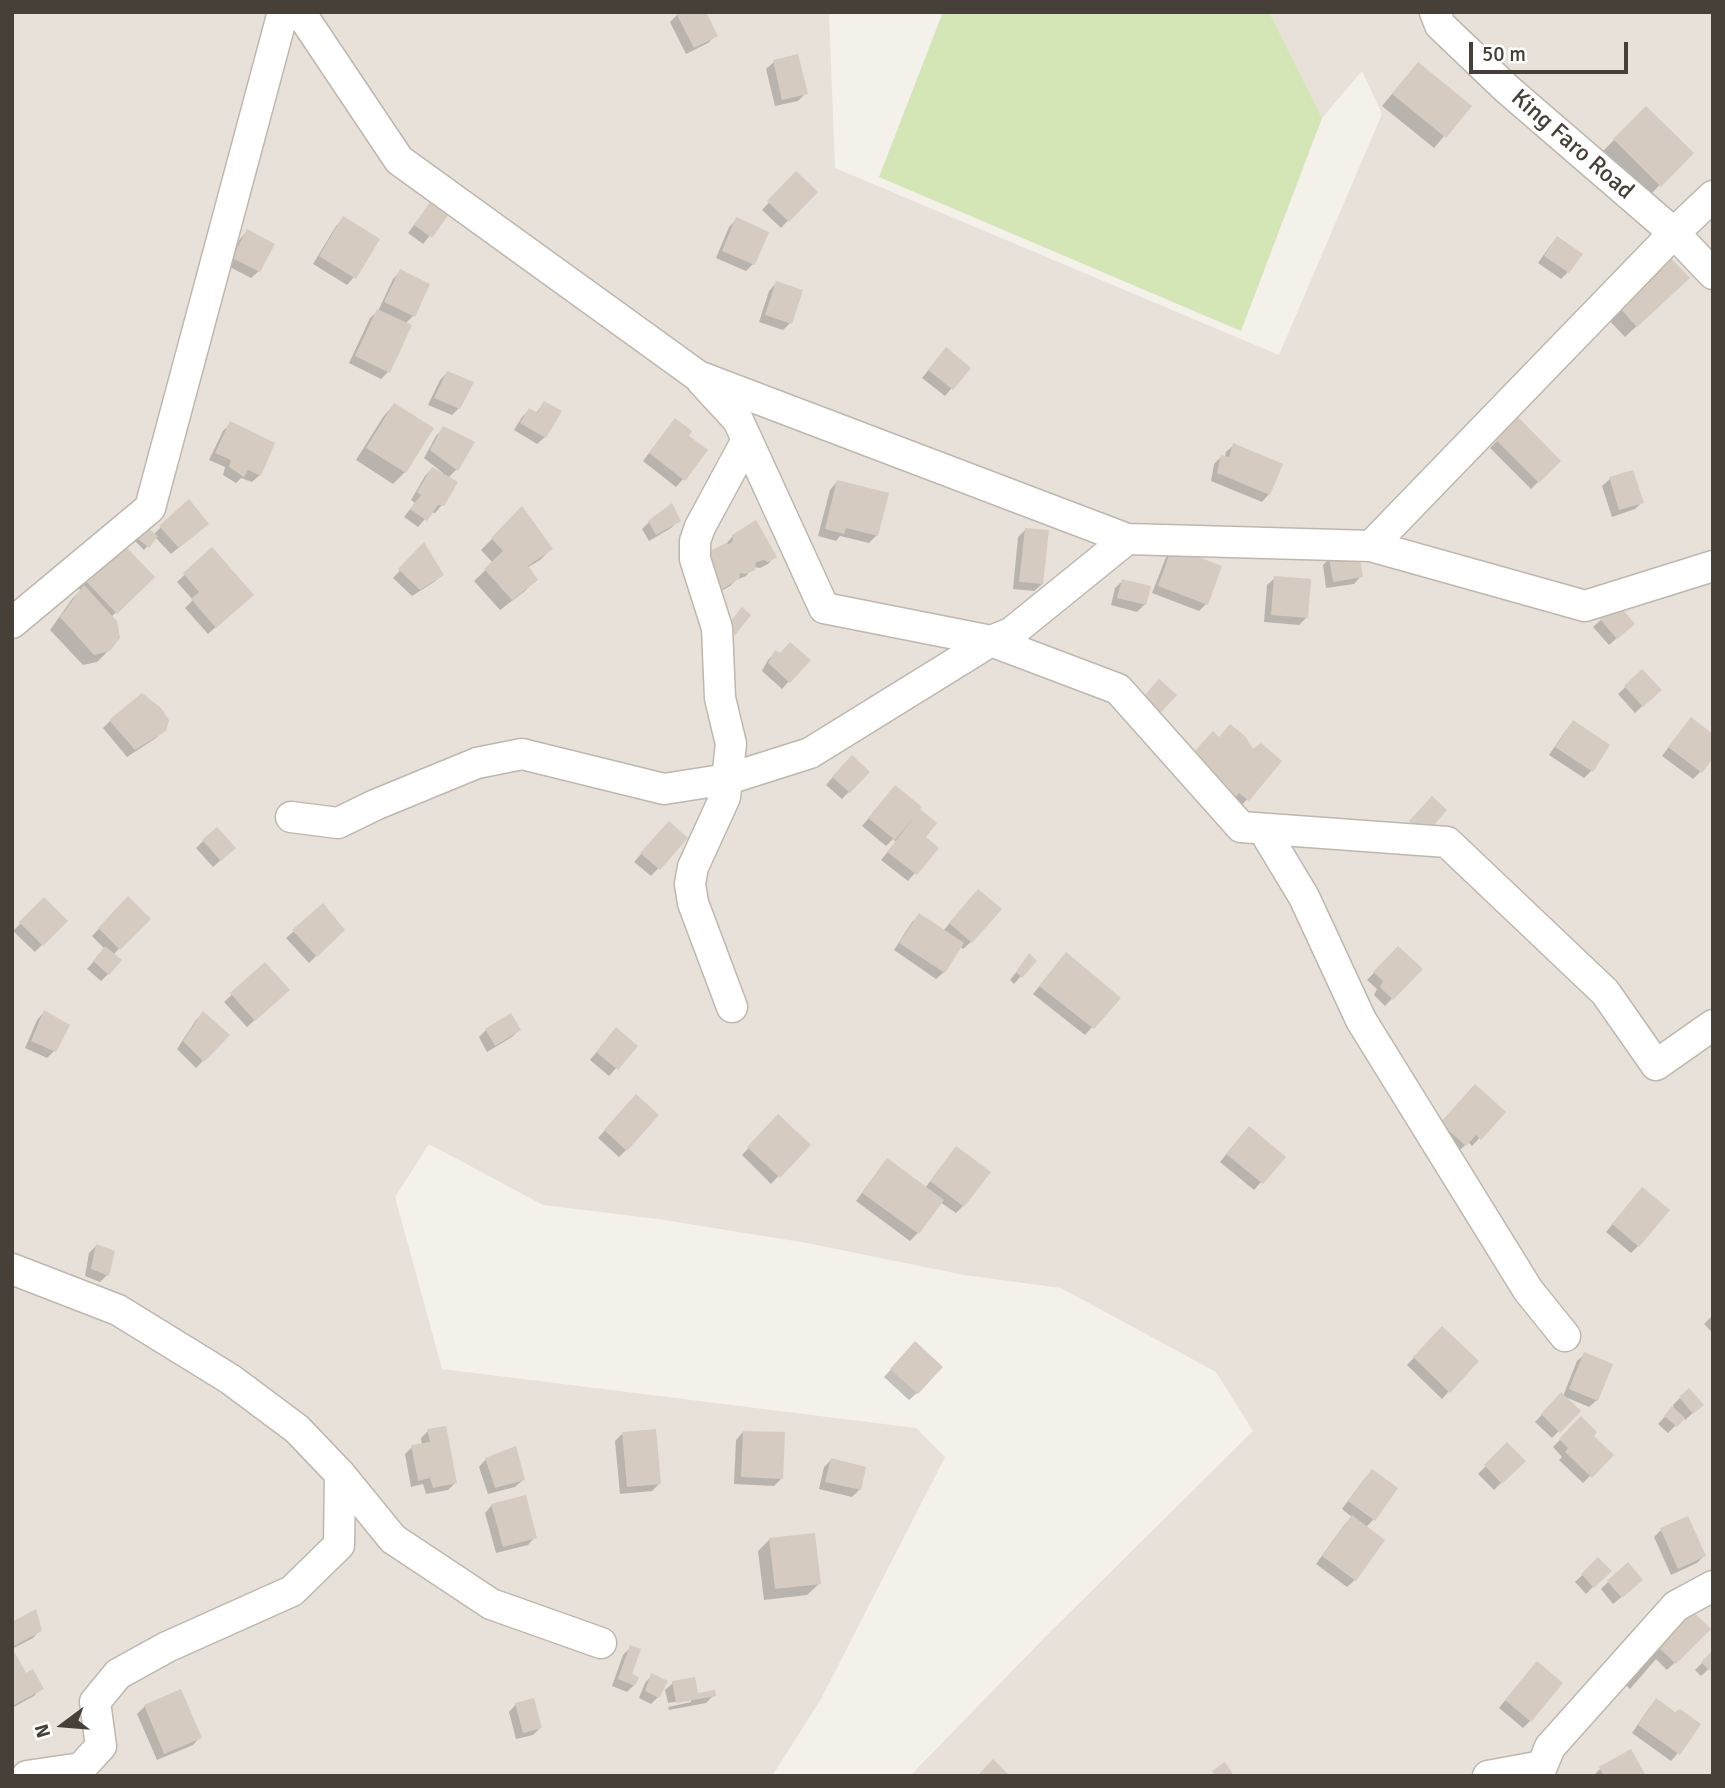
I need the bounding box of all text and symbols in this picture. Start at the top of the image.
scale bar [1473,28,1632,72]
text: 50 m [1482,41,1526,67]
street label: King Faro Road [1505,84,1639,206]
north arrow [28,1690,98,1760]
text: N [29,1721,56,1740]

